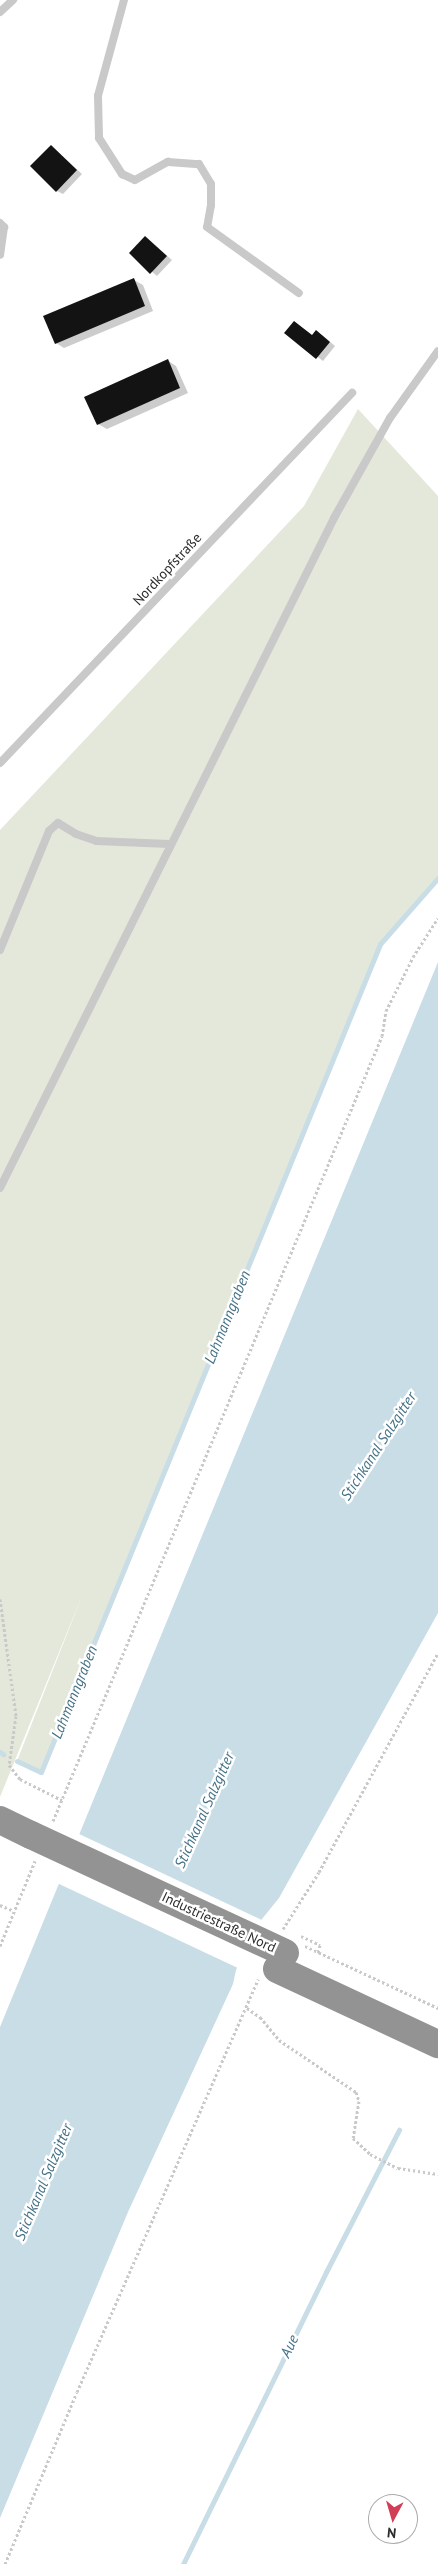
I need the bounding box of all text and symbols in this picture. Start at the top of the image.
street label: Nordkopfstraße [129,529,205,609]
water label: Lahmanngraben [200,1268,254,1366]
water label: Stichkanal Salzgitter [336,1389,420,1503]
water label: Lahmanngraben [47,1643,101,1741]
water label: Stichkanal Salzgitter [170,1749,238,1871]
street label: Industriestraße Nord [159,1888,279,1956]
water label: Stichkanal Salzgitter [10,2121,76,2243]
water label: Aue [276,2332,302,2360]
north arrow [368,2494,418,2544]
text: N [386,2523,397,2542]

